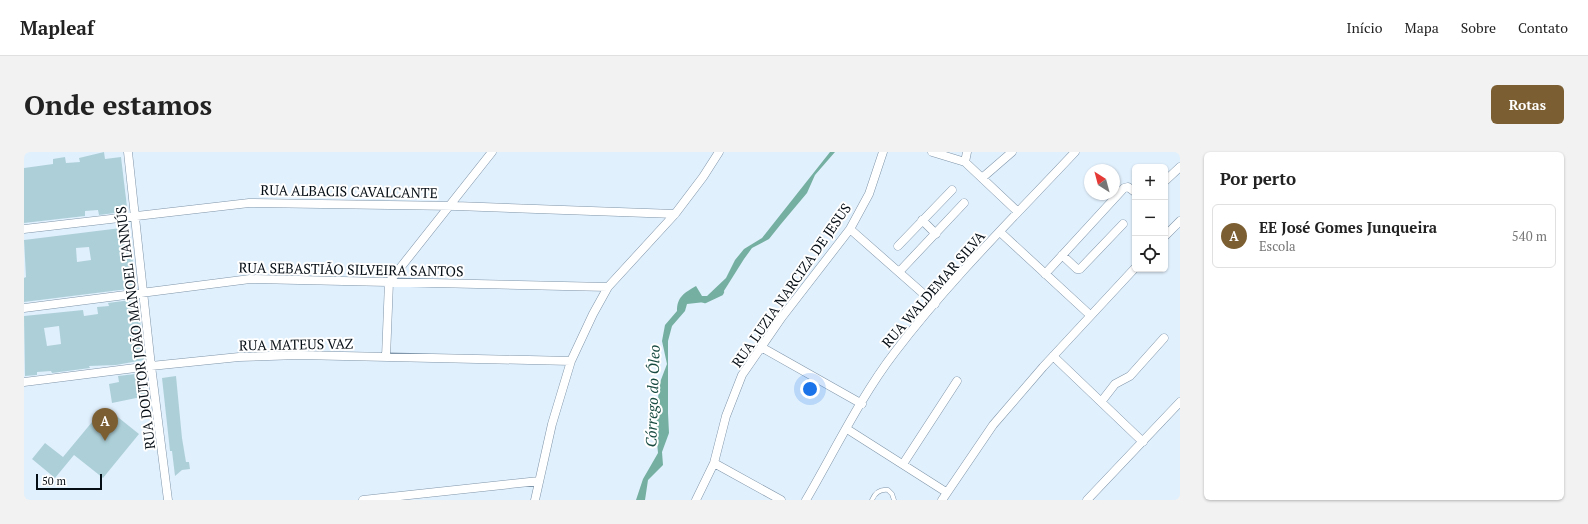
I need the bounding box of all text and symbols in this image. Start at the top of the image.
text: Mapleaf [20,15,94,40]
text: Início [1347,18,1383,37]
text: Mapa [1405,18,1439,37]
text: Sobre [1461,18,1496,37]
text: Contato [1518,18,1568,37]
button: Rotas [1491,85,1564,124]
text: Onde estamos [24,86,212,123]
north arrow [1084,164,1120,200]
map controls [1132,164,1168,272]
button: + [1132,164,1168,200]
text: Por perto [1220,167,1296,190]
street label: RUA ALBACIS CAVALCANTE [260,180,438,202]
street label: RUA LUZIA NARCIZA DE JESUS [727,199,855,371]
button: − [1132,200,1168,236]
street label: RUA DOUTOR JOÃO MANOEL TANNÚS [111,205,159,451]
text: EE José Gomes Junqueira [1259,217,1437,237]
street label: RUA WALDEMAR SILVA [877,226,989,351]
text: A [1229,227,1239,245]
text: 540 m [1512,227,1547,245]
button: locate [1132,236,1168,272]
text: Escola [1259,237,1296,255]
street label: RUA SEBASTIÃO SILVEIRA SANTOS [238,258,464,280]
street label: RUA MATEUS VAZ [239,334,353,354]
water label: Córrego do Óleo [640,344,664,448]
your location [800,379,820,399]
pin: A [92,408,118,441]
scale bar [36,472,102,491]
text: 50 m [42,474,66,488]

